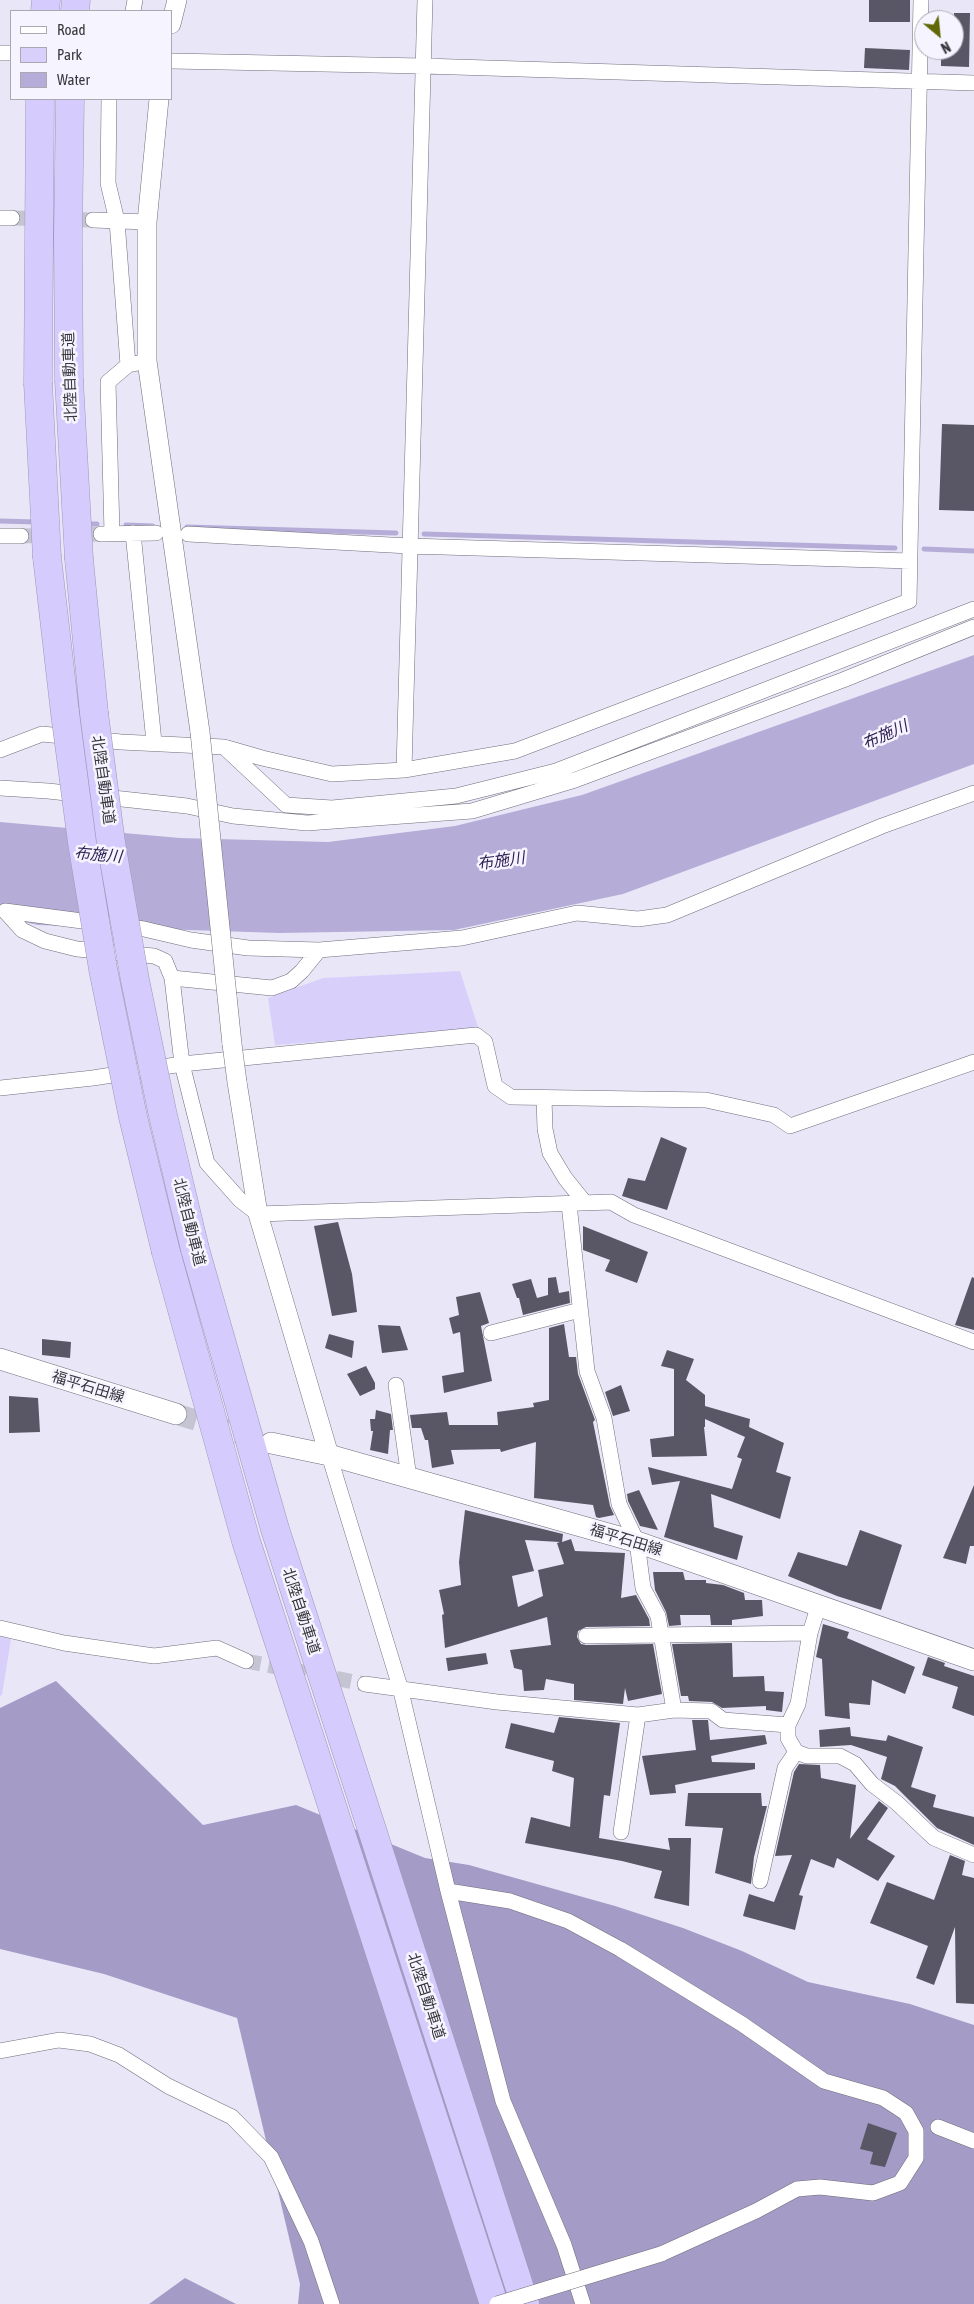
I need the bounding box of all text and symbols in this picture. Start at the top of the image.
legend [10,10,172,100]
north arrow [914,10,964,60]
text: Road [57,21,86,38]
text: N [938,38,953,56]
text: Park [57,46,82,63]
text: Water [57,71,90,88]
street label: 北陸自動車道 [59,332,81,422]
water label: 布施川 [859,716,911,754]
street label: 北陸自動車道 [88,734,118,826]
water label: 布施川 [73,843,123,867]
water label: 布施川 [476,848,526,874]
street label: 北陸自動車道 [169,1176,209,1268]
street label: 福平石田線 [50,1367,126,1407]
street label: 福平石田線 [588,1520,664,1560]
street label: 北陸自動車道 [279,1565,323,1657]
street label: 北陸自動車道 [404,1950,448,2042]

